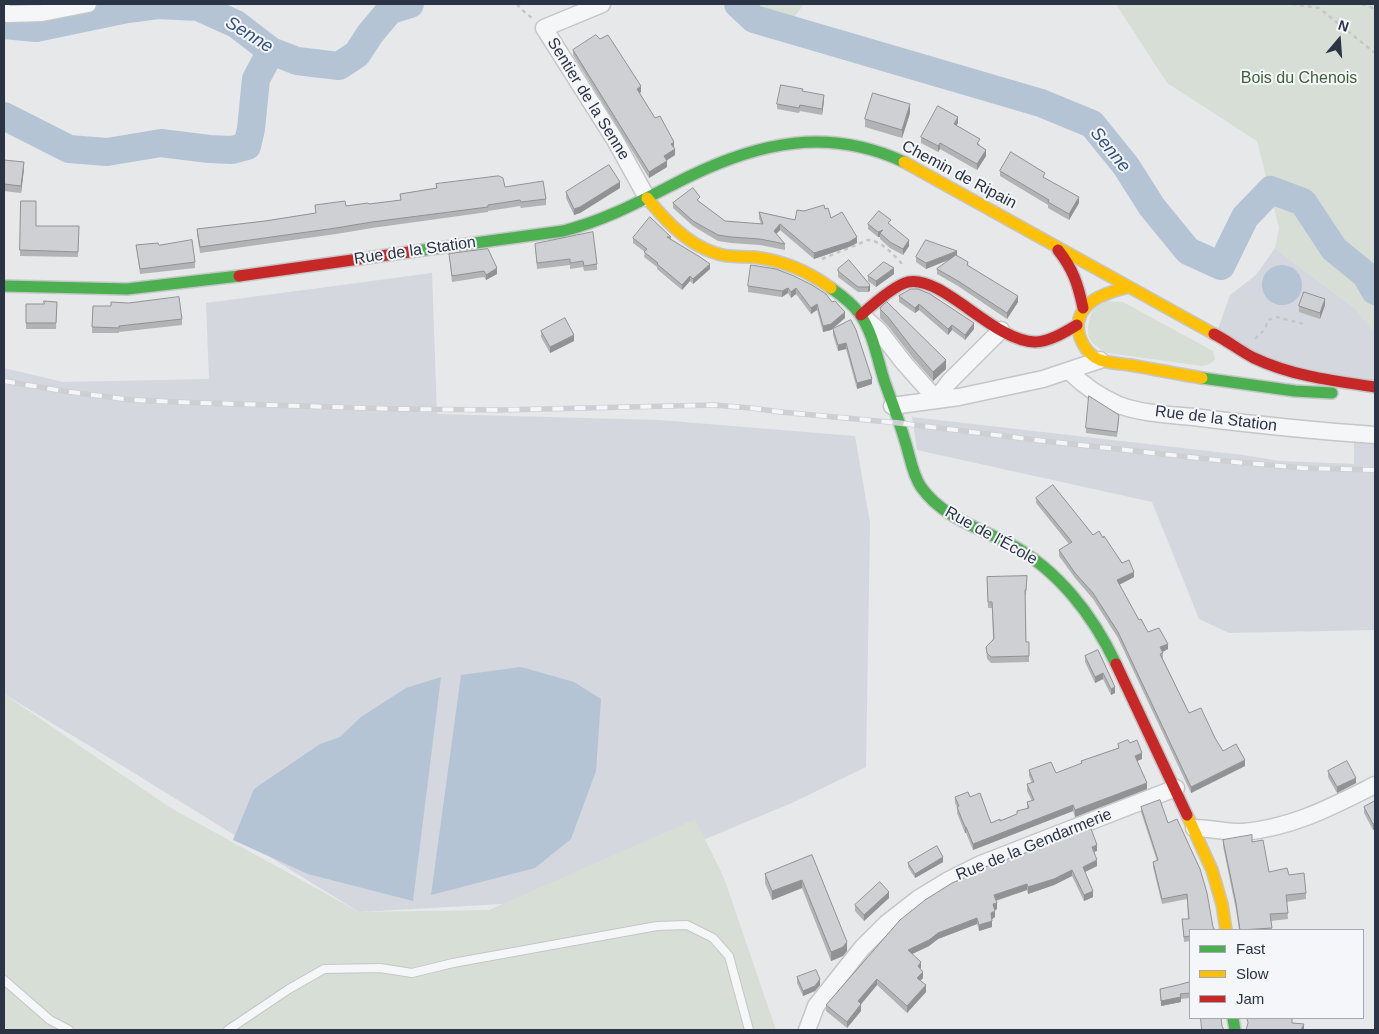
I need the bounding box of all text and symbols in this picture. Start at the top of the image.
water label: Senne [221,12,277,58]
north arrow [1314,15,1364,65]
text: N [1336,17,1351,35]
street label: Sentier de la Senne [543,34,633,164]
park label: Bois du Chenois [1241,69,1357,89]
water label: Senne [1085,123,1135,177]
street label: Chemin de Ripain [898,137,1020,213]
street label: Rue de la Station [353,233,477,269]
street label: Rue de la Station [1154,402,1278,436]
street label: Rue de l'École [941,503,1041,569]
street label: Rue de la Gendarmerie [953,805,1115,885]
legend [1189,929,1364,1019]
text: Fast [1236,940,1265,957]
text: Slow [1236,965,1269,982]
text: Jam [1236,990,1264,1007]

